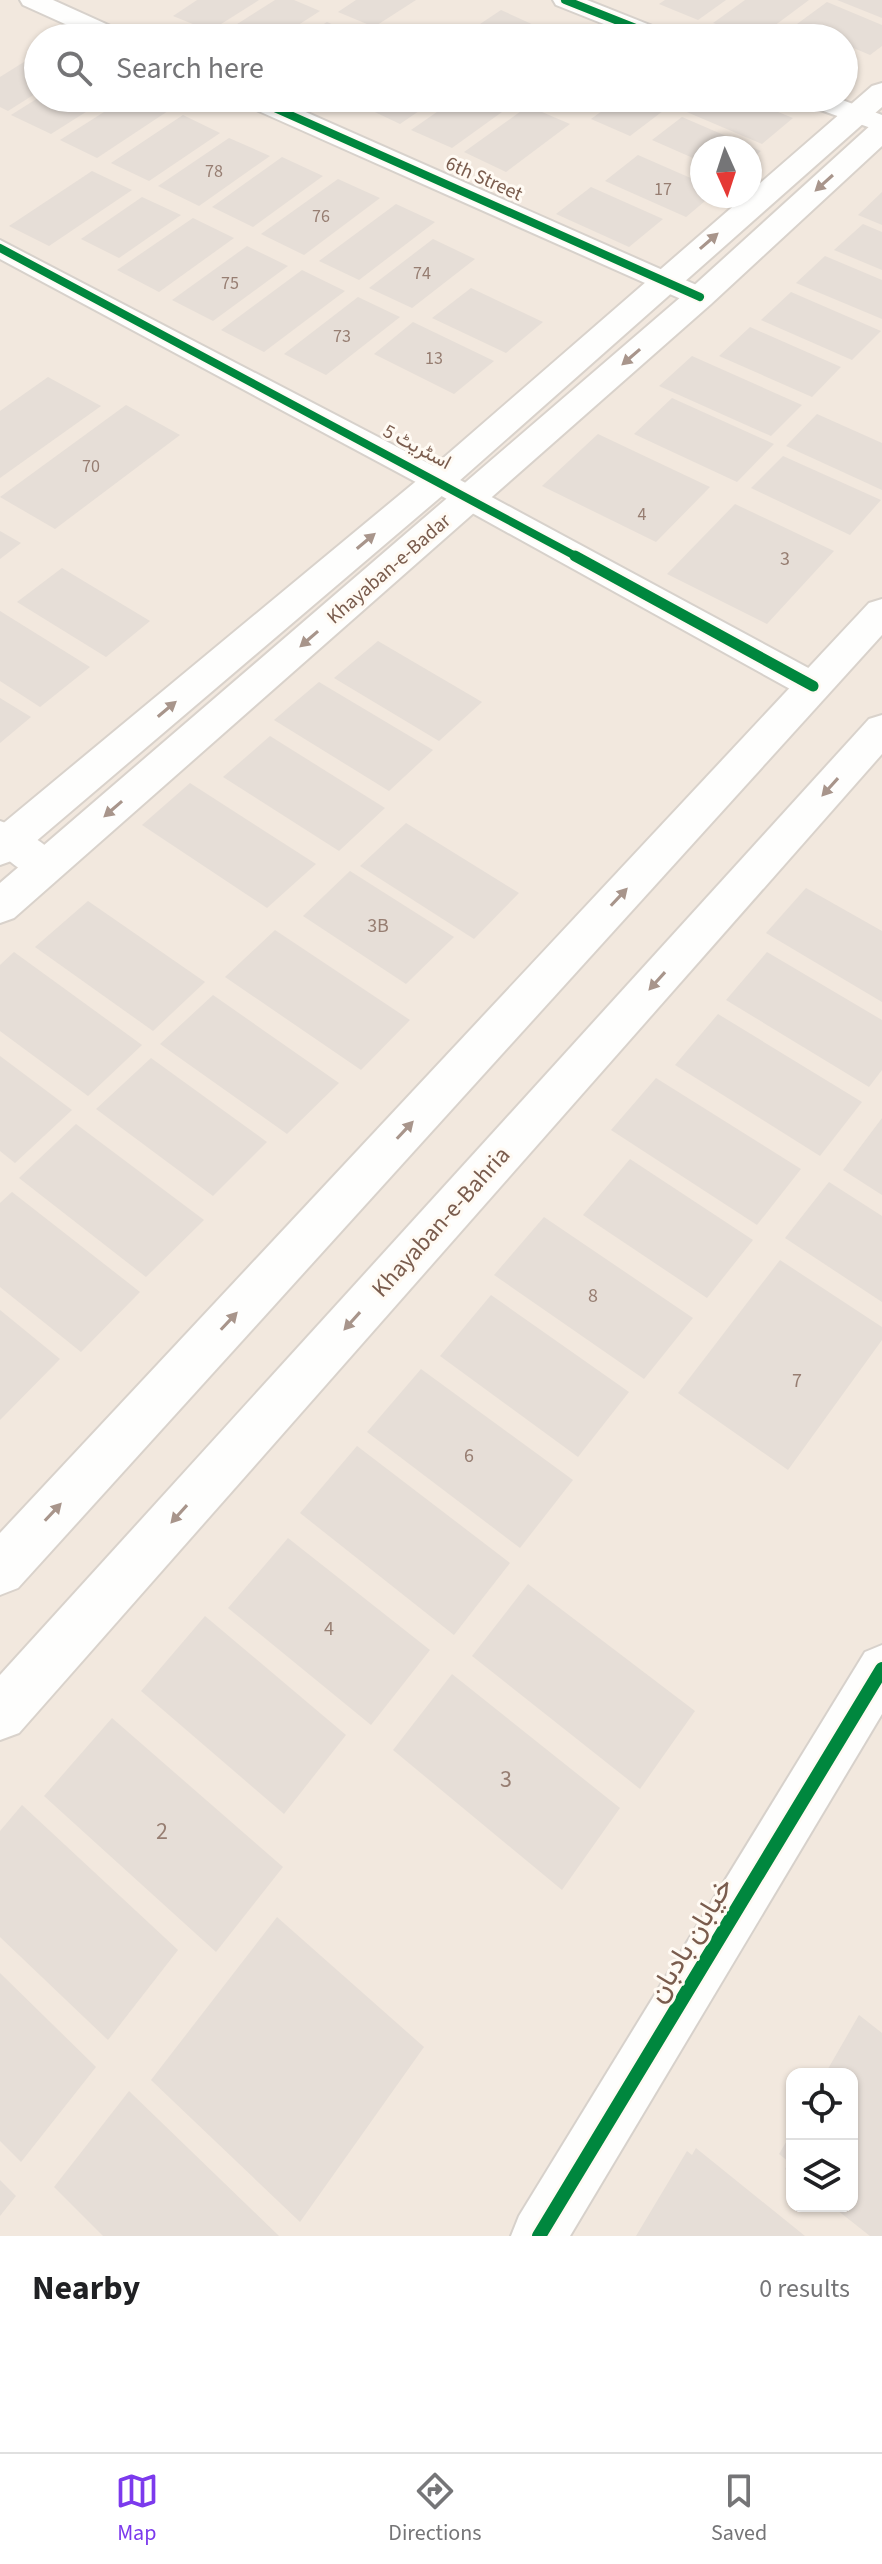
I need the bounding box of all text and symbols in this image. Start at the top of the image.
search box [24,24,858,112]
icon: search [52,46,96,90]
text: Search here [116,47,264,90]
north arrow [690,136,762,208]
street label: 6th Street [441,150,527,208]
house number: 78 [205,159,223,184]
one-way arrow [815,173,834,191]
house number: 17 [654,177,672,202]
house number: 76 [312,204,330,229]
one-way arrow [698,233,718,250]
house number: 74 [413,261,431,286]
house number: 75 [221,271,239,296]
house number: 73 [333,324,351,349]
house number: 13 [425,346,443,371]
one-way arrow [622,348,642,365]
street label: اسٹریٹ 5 [378,417,456,477]
house number: 70 [82,454,100,479]
house number: 4 [638,502,647,527]
street label: Khayaban-e-Badar [321,507,457,631]
one-way arrow [355,533,375,550]
house number: 3 [780,545,790,573]
one-way arrow [300,629,319,647]
one-way arrow [156,701,176,718]
one-way arrow [822,777,839,797]
one-way arrow [103,800,123,817]
one-way arrow [609,888,627,907]
house number: 3B [367,912,389,940]
one-way arrow [648,971,666,990]
one-way arrow [395,1120,413,1139]
street label: Khayaban-e-Bahria [364,1139,518,1305]
house number: 8 [588,1282,598,1310]
one-way arrow [344,1311,362,1330]
one-way arrow [219,1312,237,1331]
house number: 7 [792,1367,802,1395]
house number: 6 [464,1442,474,1470]
one-way arrow [43,1503,61,1522]
one-way arrow [171,1504,188,1524]
house number: 4 [324,1615,334,1643]
house number: 3 [500,1762,512,1797]
house number: 2 [156,1814,168,1849]
street label: خیابان بادبان [637,1870,743,2010]
map controls [786,2068,858,2212]
button: locate [786,2068,858,2140]
button: layers [786,2140,858,2212]
text: Nearby [32,2264,140,2313]
text: 0 results [759,2270,850,2307]
tab: Map [115,2469,159,2549]
tab: Directions [388,2469,481,2549]
tab: Saved [711,2469,767,2549]

